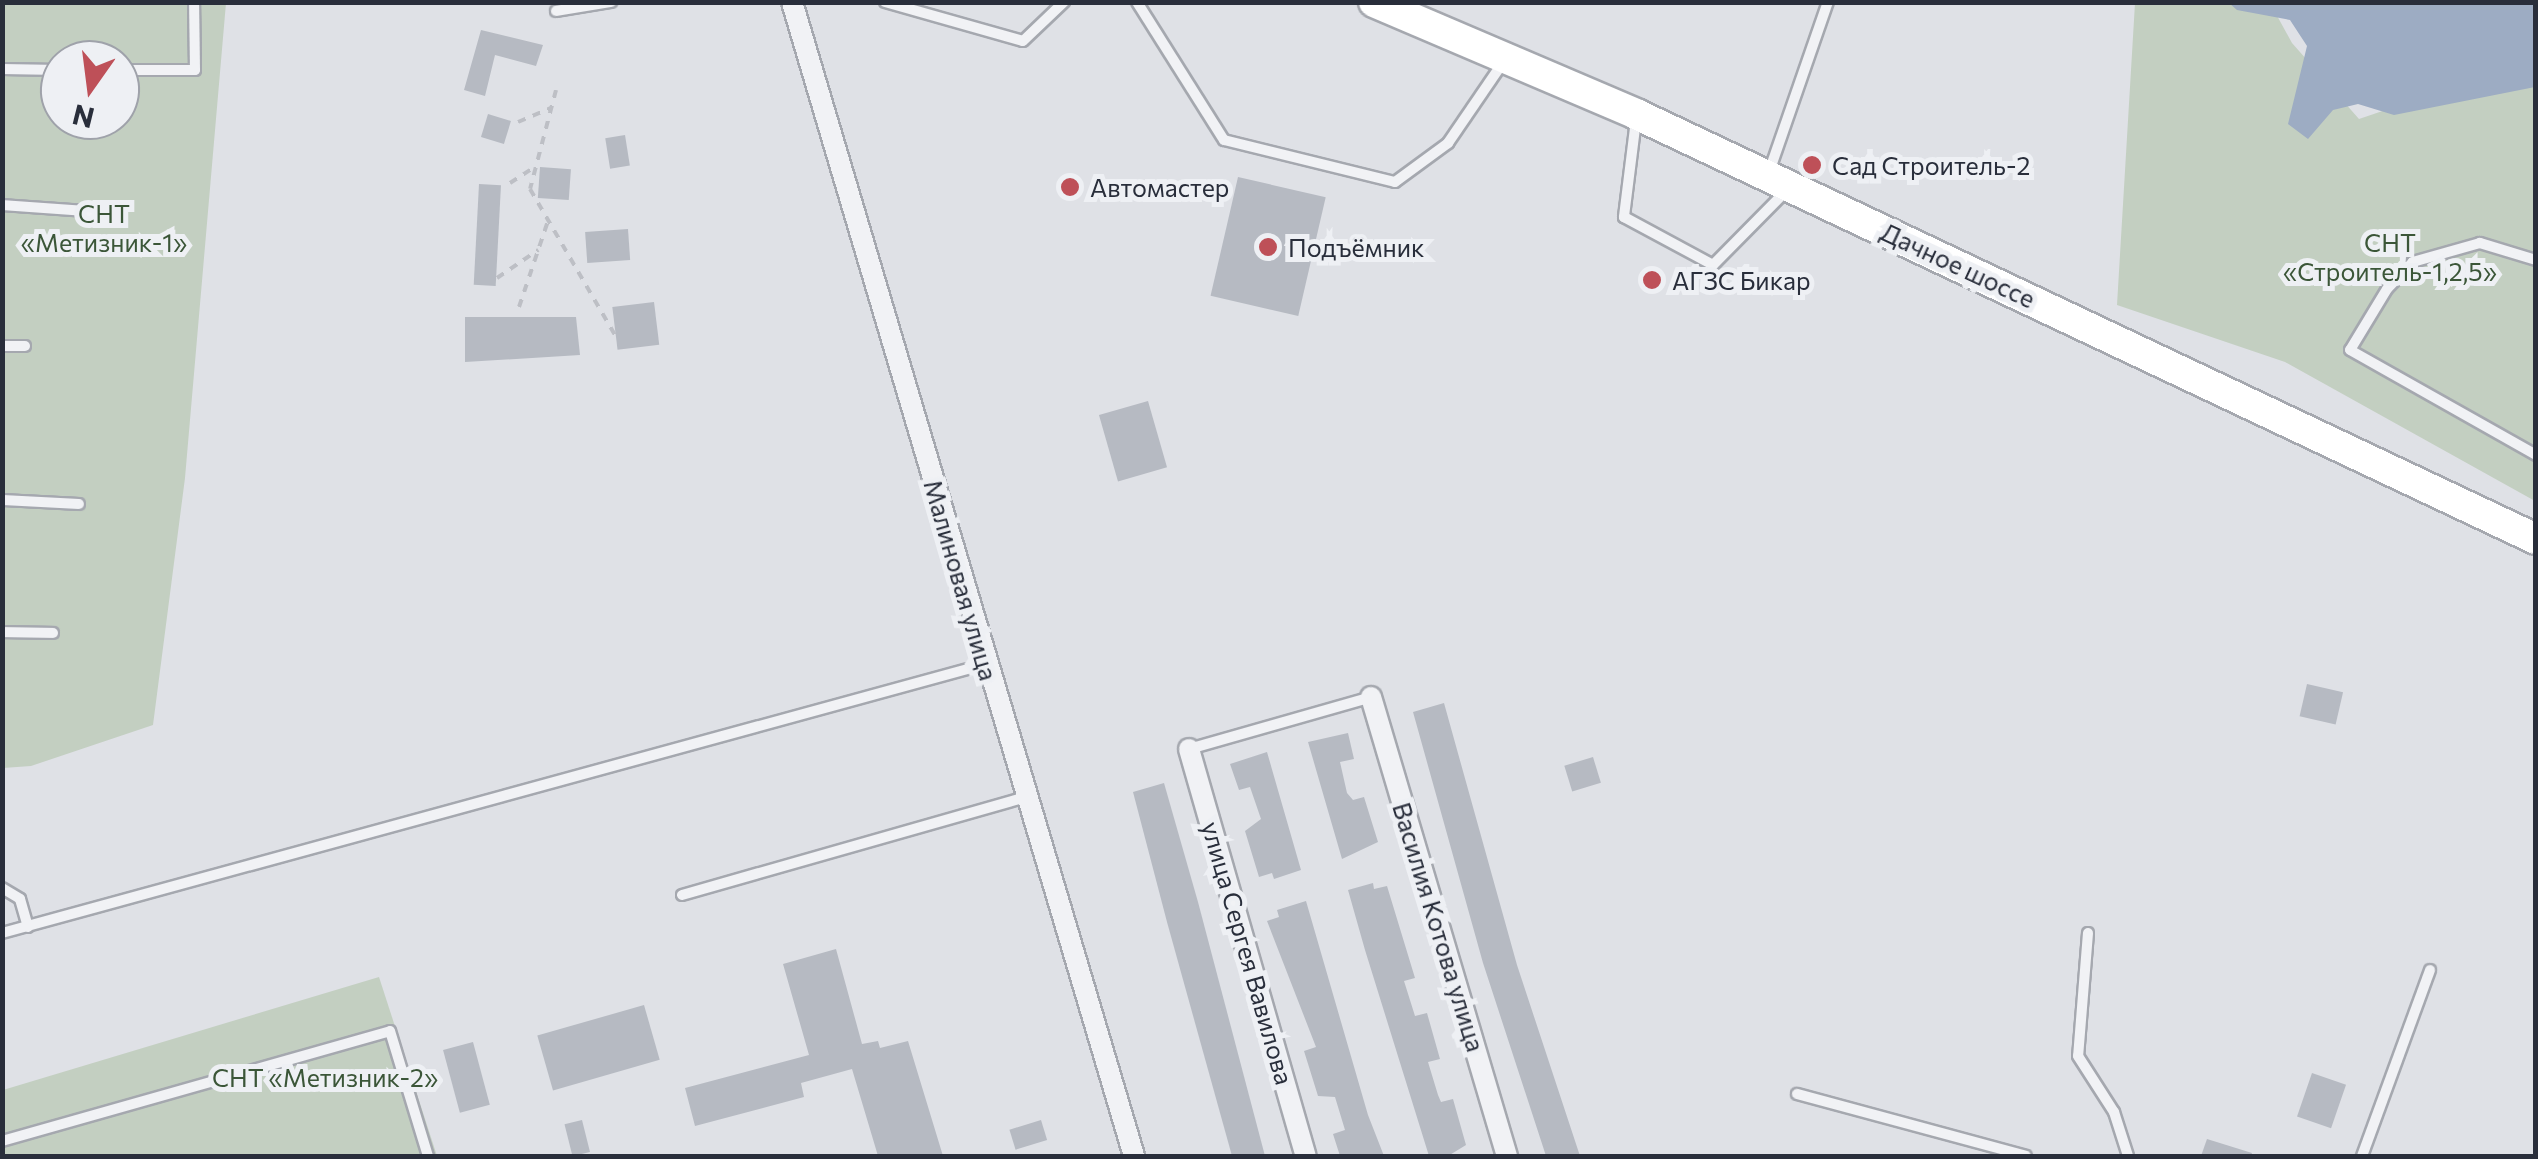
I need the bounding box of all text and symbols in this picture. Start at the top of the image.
north arrow [40,40,140,140]
text: N [69,98,98,136]
place label: Сад Строитель-2 [1832,150,2030,180]
marker: Сад Строитель-2 [1801,154,1823,176]
place label: Автомастер [1090,172,1229,202]
marker: Автомастер [1059,176,1081,198]
park label: СНТ «Метизник-1» [21,199,187,258]
street label: Дачное шоссе [1876,216,2040,314]
park label: СНТ «Строитель-1,2,5» [2283,228,2497,287]
place label: Подъёмник [1288,232,1424,262]
marker: Подъёмник [1257,236,1279,258]
place label: АГЗС Бикар [1672,265,1811,295]
marker: АГЗС Бикар [1641,269,1663,291]
street label: Малиновая улица [918,476,1004,684]
street label: Василия Котова улица [1387,799,1491,1055]
street label: улица Сергея Вавилова [1196,818,1300,1088]
park label: СНТ «Метизник-2» [212,1062,438,1092]

